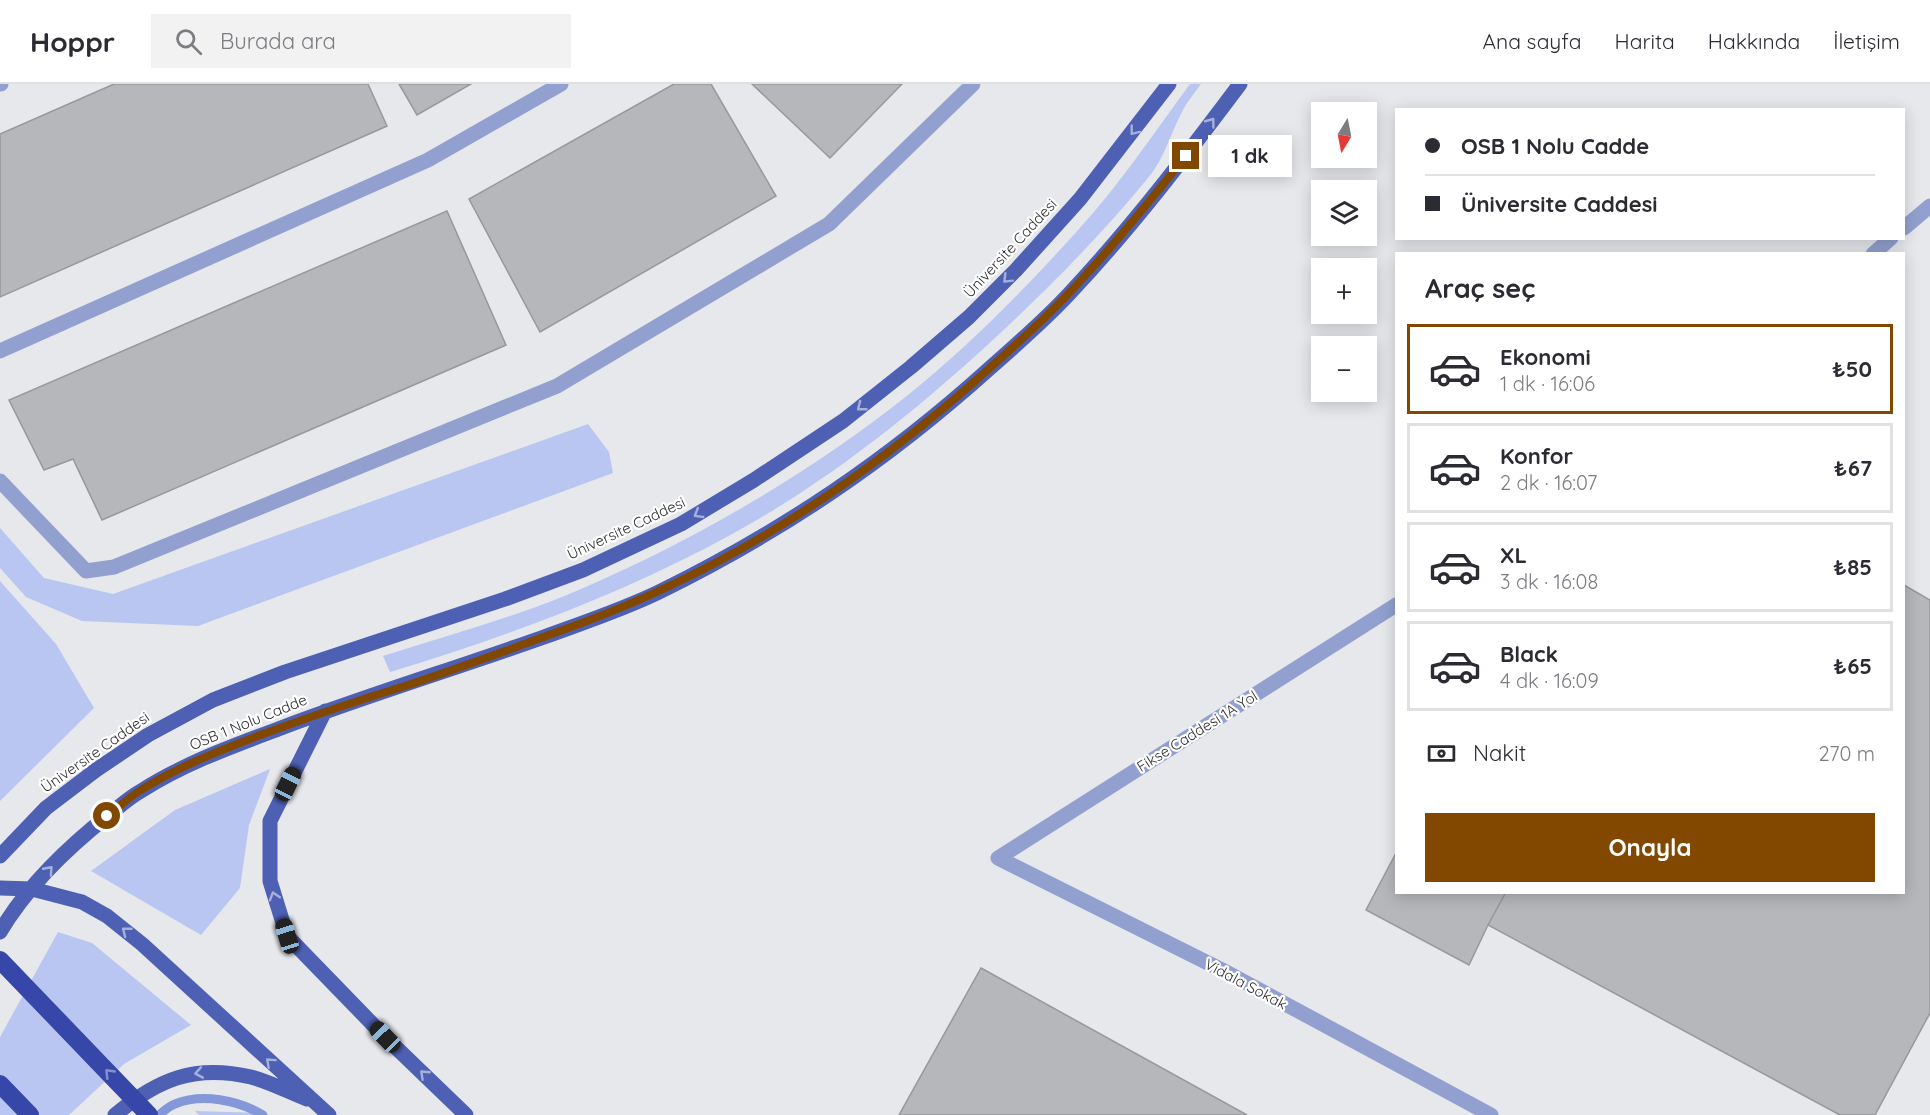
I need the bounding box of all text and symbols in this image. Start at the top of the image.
search box [151,14,571,68]
text: Hoppr [30,24,115,59]
icon: search [172,25,205,58]
text: Burada ara [220,27,336,55]
text: Ana sayfa [1482,28,1582,54]
text: Harita [1615,28,1675,54]
text: Hakkında [1708,28,1800,54]
text: İletişim [1833,28,1900,54]
north arrow [1311,102,1377,168]
map controls [1311,102,1377,402]
one-way arrow [1204,118,1215,129]
one-way arrow [1130,124,1141,135]
text: OSB 1 Nolu Cadde [1461,132,1649,160]
callout: 1 dk [1207,135,1291,177]
route end [1172,142,1199,169]
text: 1 dk [1231,143,1269,168]
button: layers [1311,180,1377,246]
text: Üniversite Caddesi [1461,190,1657,218]
street label: Üniversite Caddesi [959,195,1061,301]
button: + [1311,258,1377,324]
text: Araç seç [1425,271,1535,305]
one-way arrow [1004,272,1015,283]
button: − [1311,336,1377,402]
icon: car [1428,342,1482,396]
text: Ekonomi [1500,343,1591,371]
text: ₺50 [1832,355,1872,383]
text: 1 dk · 16:06 [1500,371,1595,396]
one-way arrow [856,400,867,411]
icon: car [1428,441,1482,495]
text: Konfor [1500,442,1573,470]
text: ₺67 [1834,454,1872,482]
text: 2 dk · 16:07 [1500,470,1597,495]
street label: Üniversite Caddesi [564,492,688,564]
one-way arrow [694,507,704,519]
icon: car [1428,540,1482,594]
text: XL [1500,541,1527,569]
text: ₺85 [1833,553,1872,581]
text: 3 dk · 16:08 [1500,569,1598,594]
icon: car [1428,639,1482,693]
text: Black [1500,640,1558,668]
text: ₺65 [1833,652,1872,680]
text: 4 dk · 16:09 [1500,668,1599,693]
street label: Fikse Caddesi 1A Yol [1133,686,1261,776]
street label: OSB 1 Nolu Cadde [187,690,309,754]
street label: Üniversite Caddesi [37,707,153,797]
icon: cash [1425,737,1458,770]
text: Nakit [1473,739,1526,767]
text: 270 m [1818,741,1875,766]
car [272,764,304,804]
route start [93,802,120,829]
button: Onayla [1425,813,1875,882]
one-way arrow [42,866,53,877]
one-way arrow [269,891,282,902]
car [273,916,301,956]
one-way arrow [122,927,133,938]
street label: Vidala Sokak [1202,954,1290,1014]
car [366,1018,404,1056]
one-way arrow [267,1058,277,1069]
one-way arrow [194,1067,204,1079]
one-way arrow [105,1069,116,1080]
one-way arrow [421,1070,431,1081]

